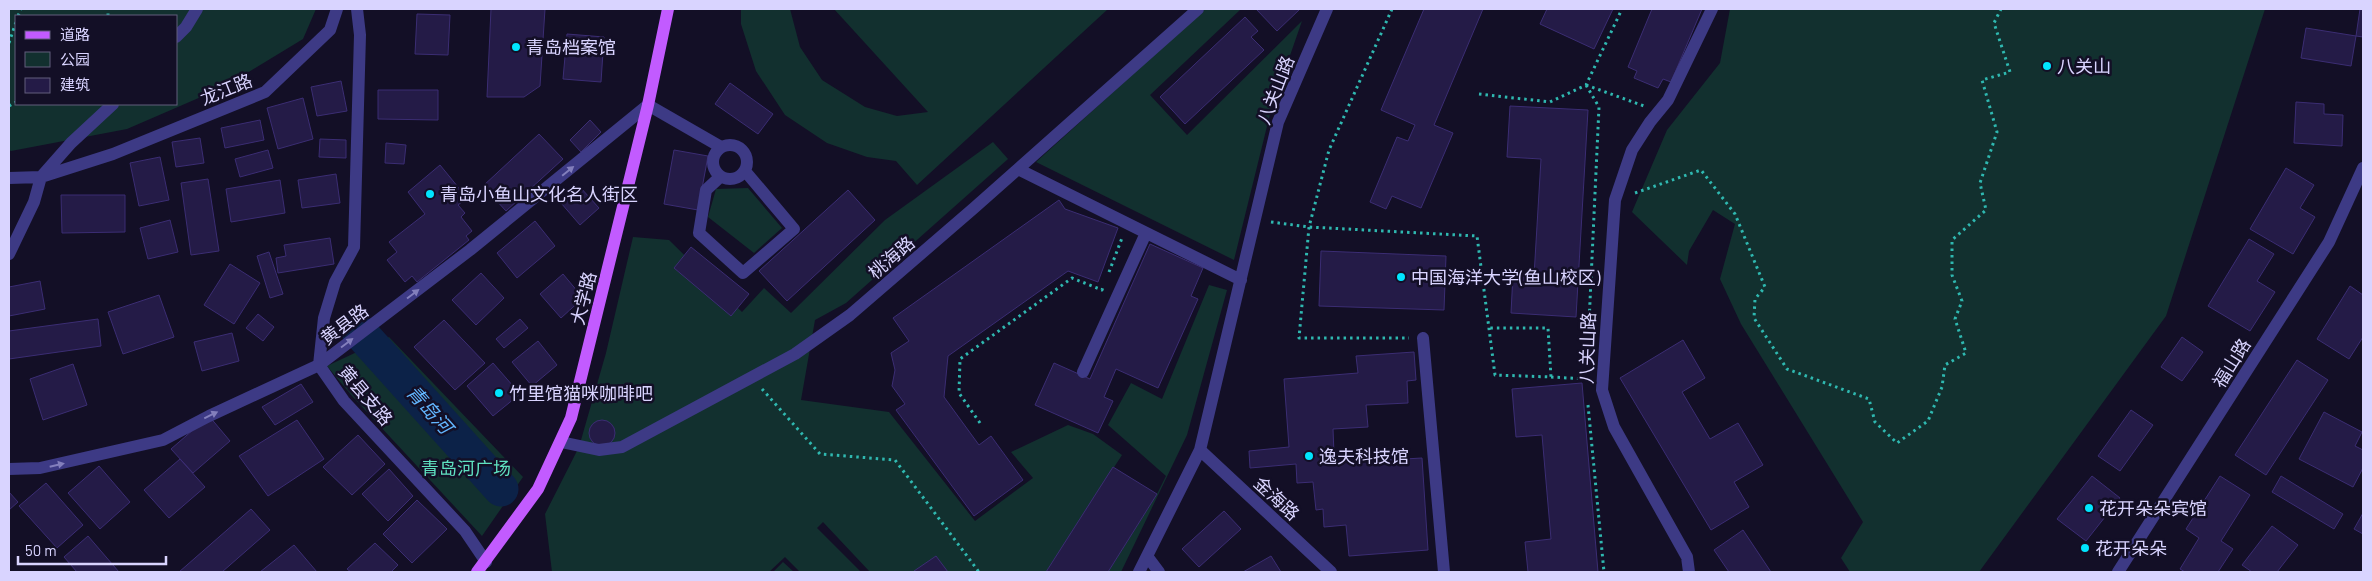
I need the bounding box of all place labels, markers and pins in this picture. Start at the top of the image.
place label: 青岛档案馆 [526,36,616,58]
marker: 青岛档案馆 [510,41,522,53]
place label: 八关山 [2057,55,2111,77]
marker: 八关山 [2041,60,2053,72]
place label: 青岛小鱼山文化名人街区 [440,183,638,205]
marker: 青岛小鱼山文化名人街区 [424,188,436,200]
place label: 中国海洋大学(鱼山校区) [1411,266,1601,288]
marker: 中国海洋大学(鱼山校区) [1395,271,1407,283]
place label: 竹里馆猫咪咖啡吧 [509,382,653,404]
marker: 竹里馆猫咪咖啡吧 [493,387,505,399]
place label: 逸夫科技馆 [1319,445,1409,467]
marker: 逸夫科技馆 [1303,450,1315,462]
place label: 花开朵朵宾馆 [2099,497,2207,519]
marker: 花开朵朵宾馆 [2083,502,2095,514]
place label: 花开朵朵 [2095,537,2167,559]
marker: 花开朵朵 [2079,542,2091,554]

